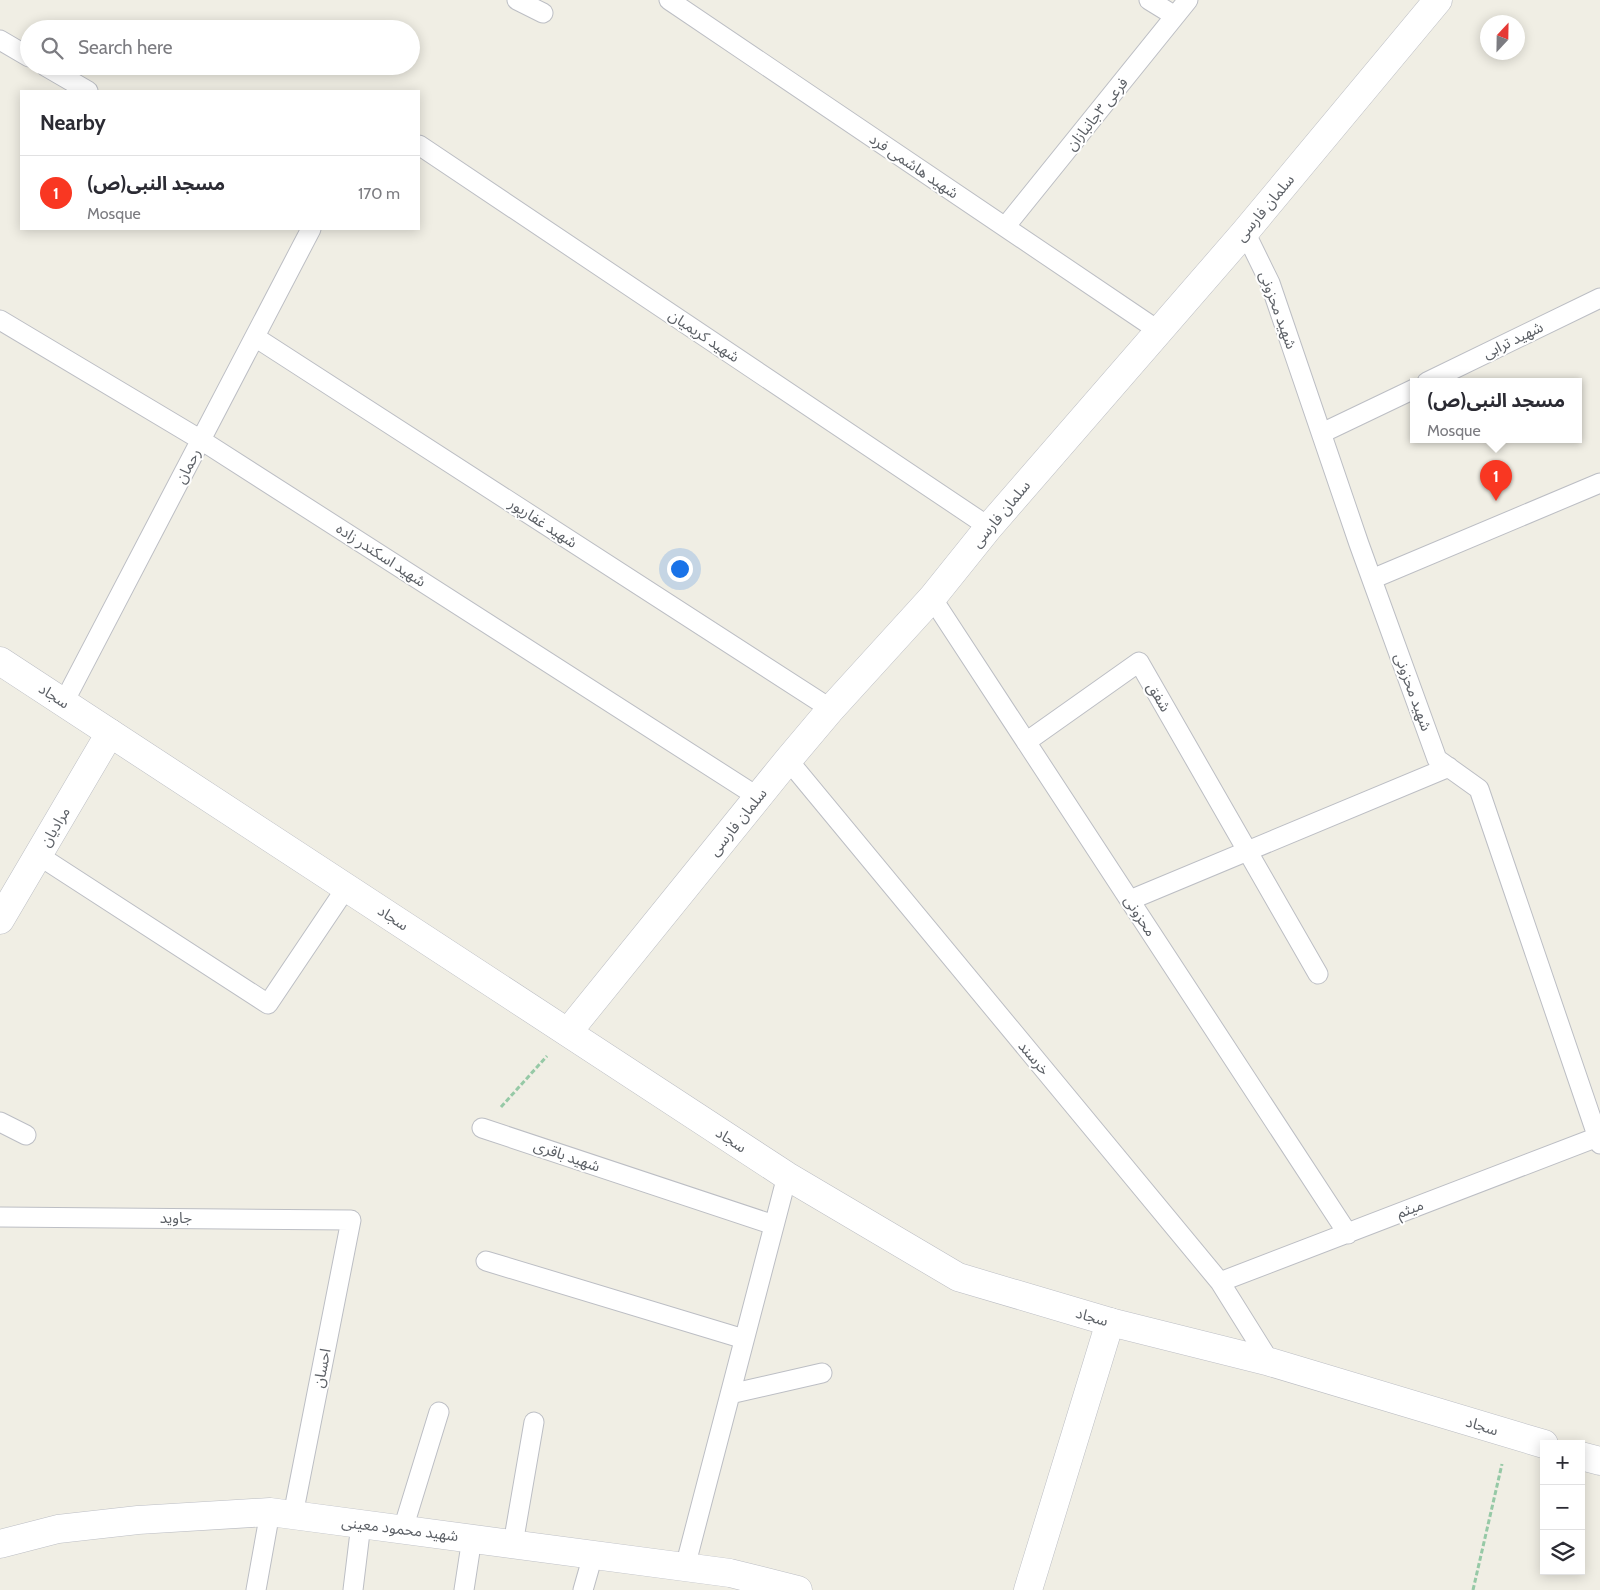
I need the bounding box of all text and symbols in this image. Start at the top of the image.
north arrow [1480,15,1525,60]
search box [20,20,420,75]
icon: search [38,34,66,62]
text: Search here [78,36,172,59]
street label: فرعی ۳جانبازان [1062,74,1132,154]
text: Nearby [40,110,106,135]
street label: شهید هاشمی فرد [866,130,962,203]
street label: سلمان فارسی [1232,171,1298,245]
text: مسجد النبی(ص) [87,172,225,195]
text: 1 [53,184,59,203]
text: 170 m [358,184,400,203]
text: Mosque [87,204,141,223]
street label: شهید محزونی [1256,269,1300,352]
street label: شهید کریمیان [665,306,743,366]
street label: شهید ترابی [1480,318,1546,362]
popup [1410,378,1582,443]
text: مسجد النبی(ص) [1427,389,1565,412]
text: Mosque [1427,421,1481,440]
street label: رحمان [171,445,205,487]
pin: 1 [1480,460,1512,501]
street label: سلمان فارسی [968,477,1034,551]
street label: شهید غفارپور [504,494,581,553]
street label: شهید اسکندر زاده [333,519,429,591]
your location [667,556,693,582]
street label: شهید محزونی [1391,651,1435,734]
street label: شفق [1143,679,1175,716]
street label: سجاد [35,680,73,713]
street label: سلمان فارسی [705,784,771,859]
street label: مرادیان [36,804,74,850]
street label: محزونی [1120,892,1160,940]
street label: سجاد [374,902,412,935]
street label: خرسند [1015,1037,1054,1079]
street label: سجاد [712,1124,750,1157]
street label: شهید باقری [532,1136,603,1176]
street label: میثم [1394,1196,1427,1224]
street label: جاوید [160,1209,192,1227]
street label: سجاد [1074,1304,1110,1330]
street label: احسان [309,1347,335,1389]
street label: سجاد [1464,1413,1501,1439]
map controls [1540,1440,1585,1575]
button: + [1540,1440,1585,1485]
button: − [1540,1485,1585,1530]
street label: شهید محمود معینی [341,1513,460,1545]
button: layers [1540,1530,1585,1575]

